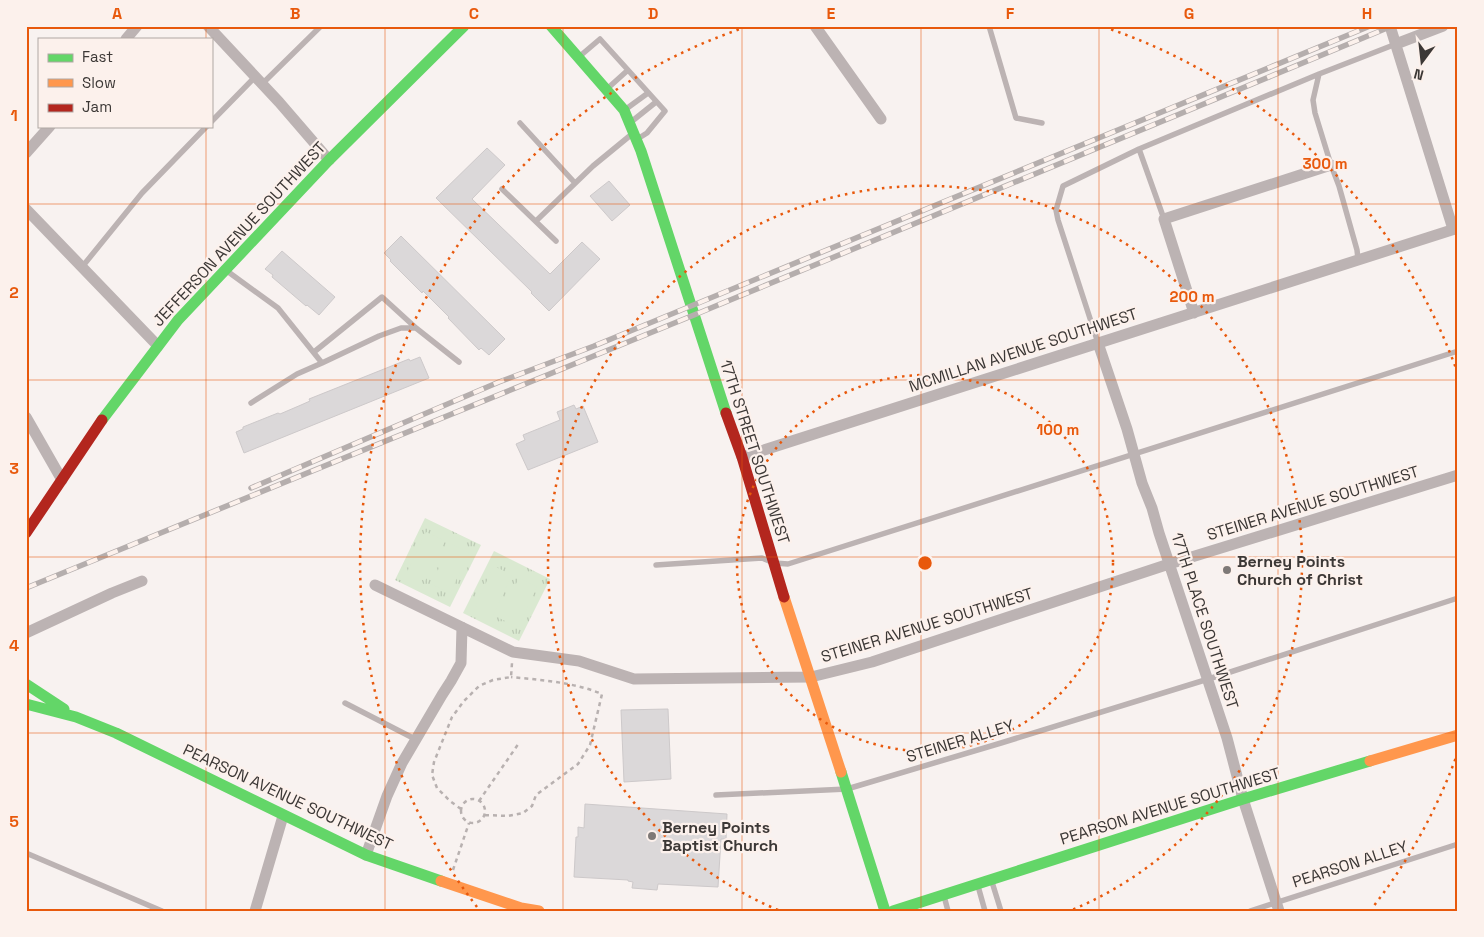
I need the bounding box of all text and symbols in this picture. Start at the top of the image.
text: A [112,3,122,24]
text: B [290,3,300,24]
text: C [469,3,479,24]
text: D [648,3,658,24]
text: E [827,3,836,24]
text: F [1006,3,1015,24]
text: G [1184,3,1194,24]
text: H [1362,3,1372,24]
legend [38,38,212,128]
north arrow [1396,38,1446,88]
text: Fast [82,47,113,66]
text: N [1412,65,1426,84]
text: Slow [82,73,116,92]
text: Jam [82,97,112,116]
text: 1 [10,105,18,126]
street label: JEFFERSON AVENUE SOUTHWEST [148,137,330,331]
text: 300 m [1302,154,1348,173]
text: 2 [9,282,19,303]
text: 200 m [1170,287,1214,306]
street label: MCMILLAN AVENUE SOUTHWEST [906,303,1140,397]
street label: 17TH STREET SOUTHWEST [715,357,795,547]
text: 100 m [1037,420,1079,439]
text: 3 [9,458,19,479]
street label: STEINER AVENUE SOUTHWEST [1204,461,1422,545]
street label: 17TH PLACE SOUTHWEST [1167,530,1243,712]
place label: Berney Points Church of Christ [1237,551,1363,590]
centre of rings [916,554,934,572]
marker: Berney Points Church of Christ [1221,564,1233,576]
street label: STEINER AVENUE SOUTHWEST [818,583,1036,667]
text: 4 [9,635,19,656]
street label: STEINER ALLEY [904,715,1017,767]
street label: PEARSON AVENUE SOUTHWEST [180,739,396,855]
street label: PEARSON AVENUE SOUTHWEST [1057,762,1283,850]
text: 5 [9,811,19,832]
place label: Berney Points Baptist Church [662,817,778,856]
marker: Berney Points Baptist Church [646,830,658,842]
street label: PEARSON ALLEY [1290,835,1411,893]

